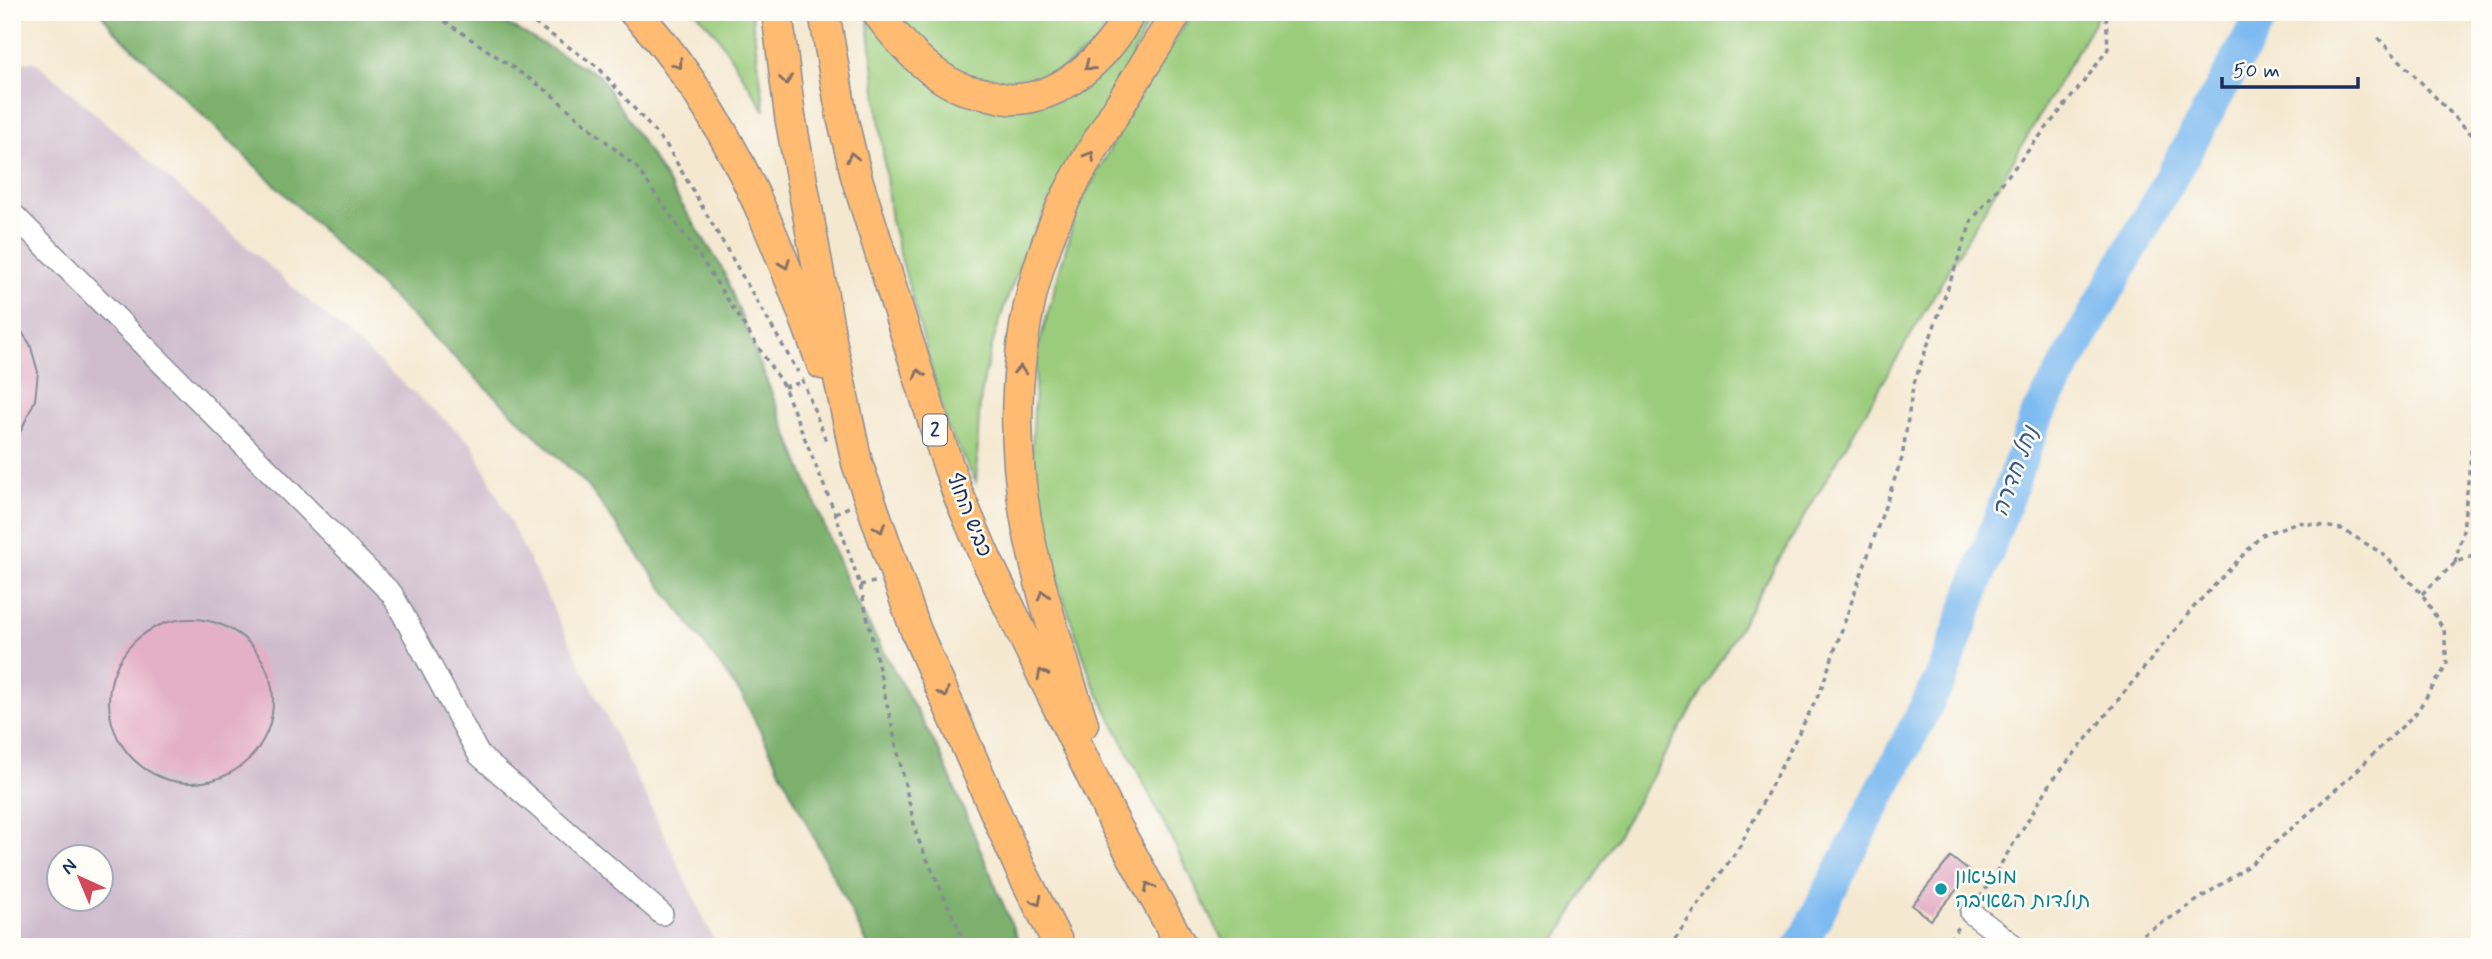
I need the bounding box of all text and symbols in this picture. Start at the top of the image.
scale bar [2222,46,2359,90]
one-way arrow [670,56,682,69]
one-way arrow [1084,57,1097,70]
text: 50 m [2233,57,2280,85]
one-way arrow [778,74,793,86]
one-way arrow [845,151,860,163]
one-way arrow [1082,151,1095,164]
one-way arrow [777,257,791,269]
one-way arrow [1012,364,1027,375]
one-way arrow [912,368,927,380]
road number: 2 [923,414,947,446]
water label: נחל חדרה [1986,422,2047,521]
street label: כביש החוף [939,469,999,561]
one-way arrow [872,521,886,533]
one-way arrow [1037,589,1052,601]
one-way arrow [1037,669,1051,681]
one-way arrow [936,686,950,698]
north arrow [46,844,116,914]
text: N [56,853,82,880]
place label: מוזיאון תולדות השאיבה [1955,863,2090,915]
marker: מוזיאון תולדות השאיבה [1933,881,1949,897]
one-way arrow [1144,882,1157,894]
one-way arrow [1028,894,1042,906]

